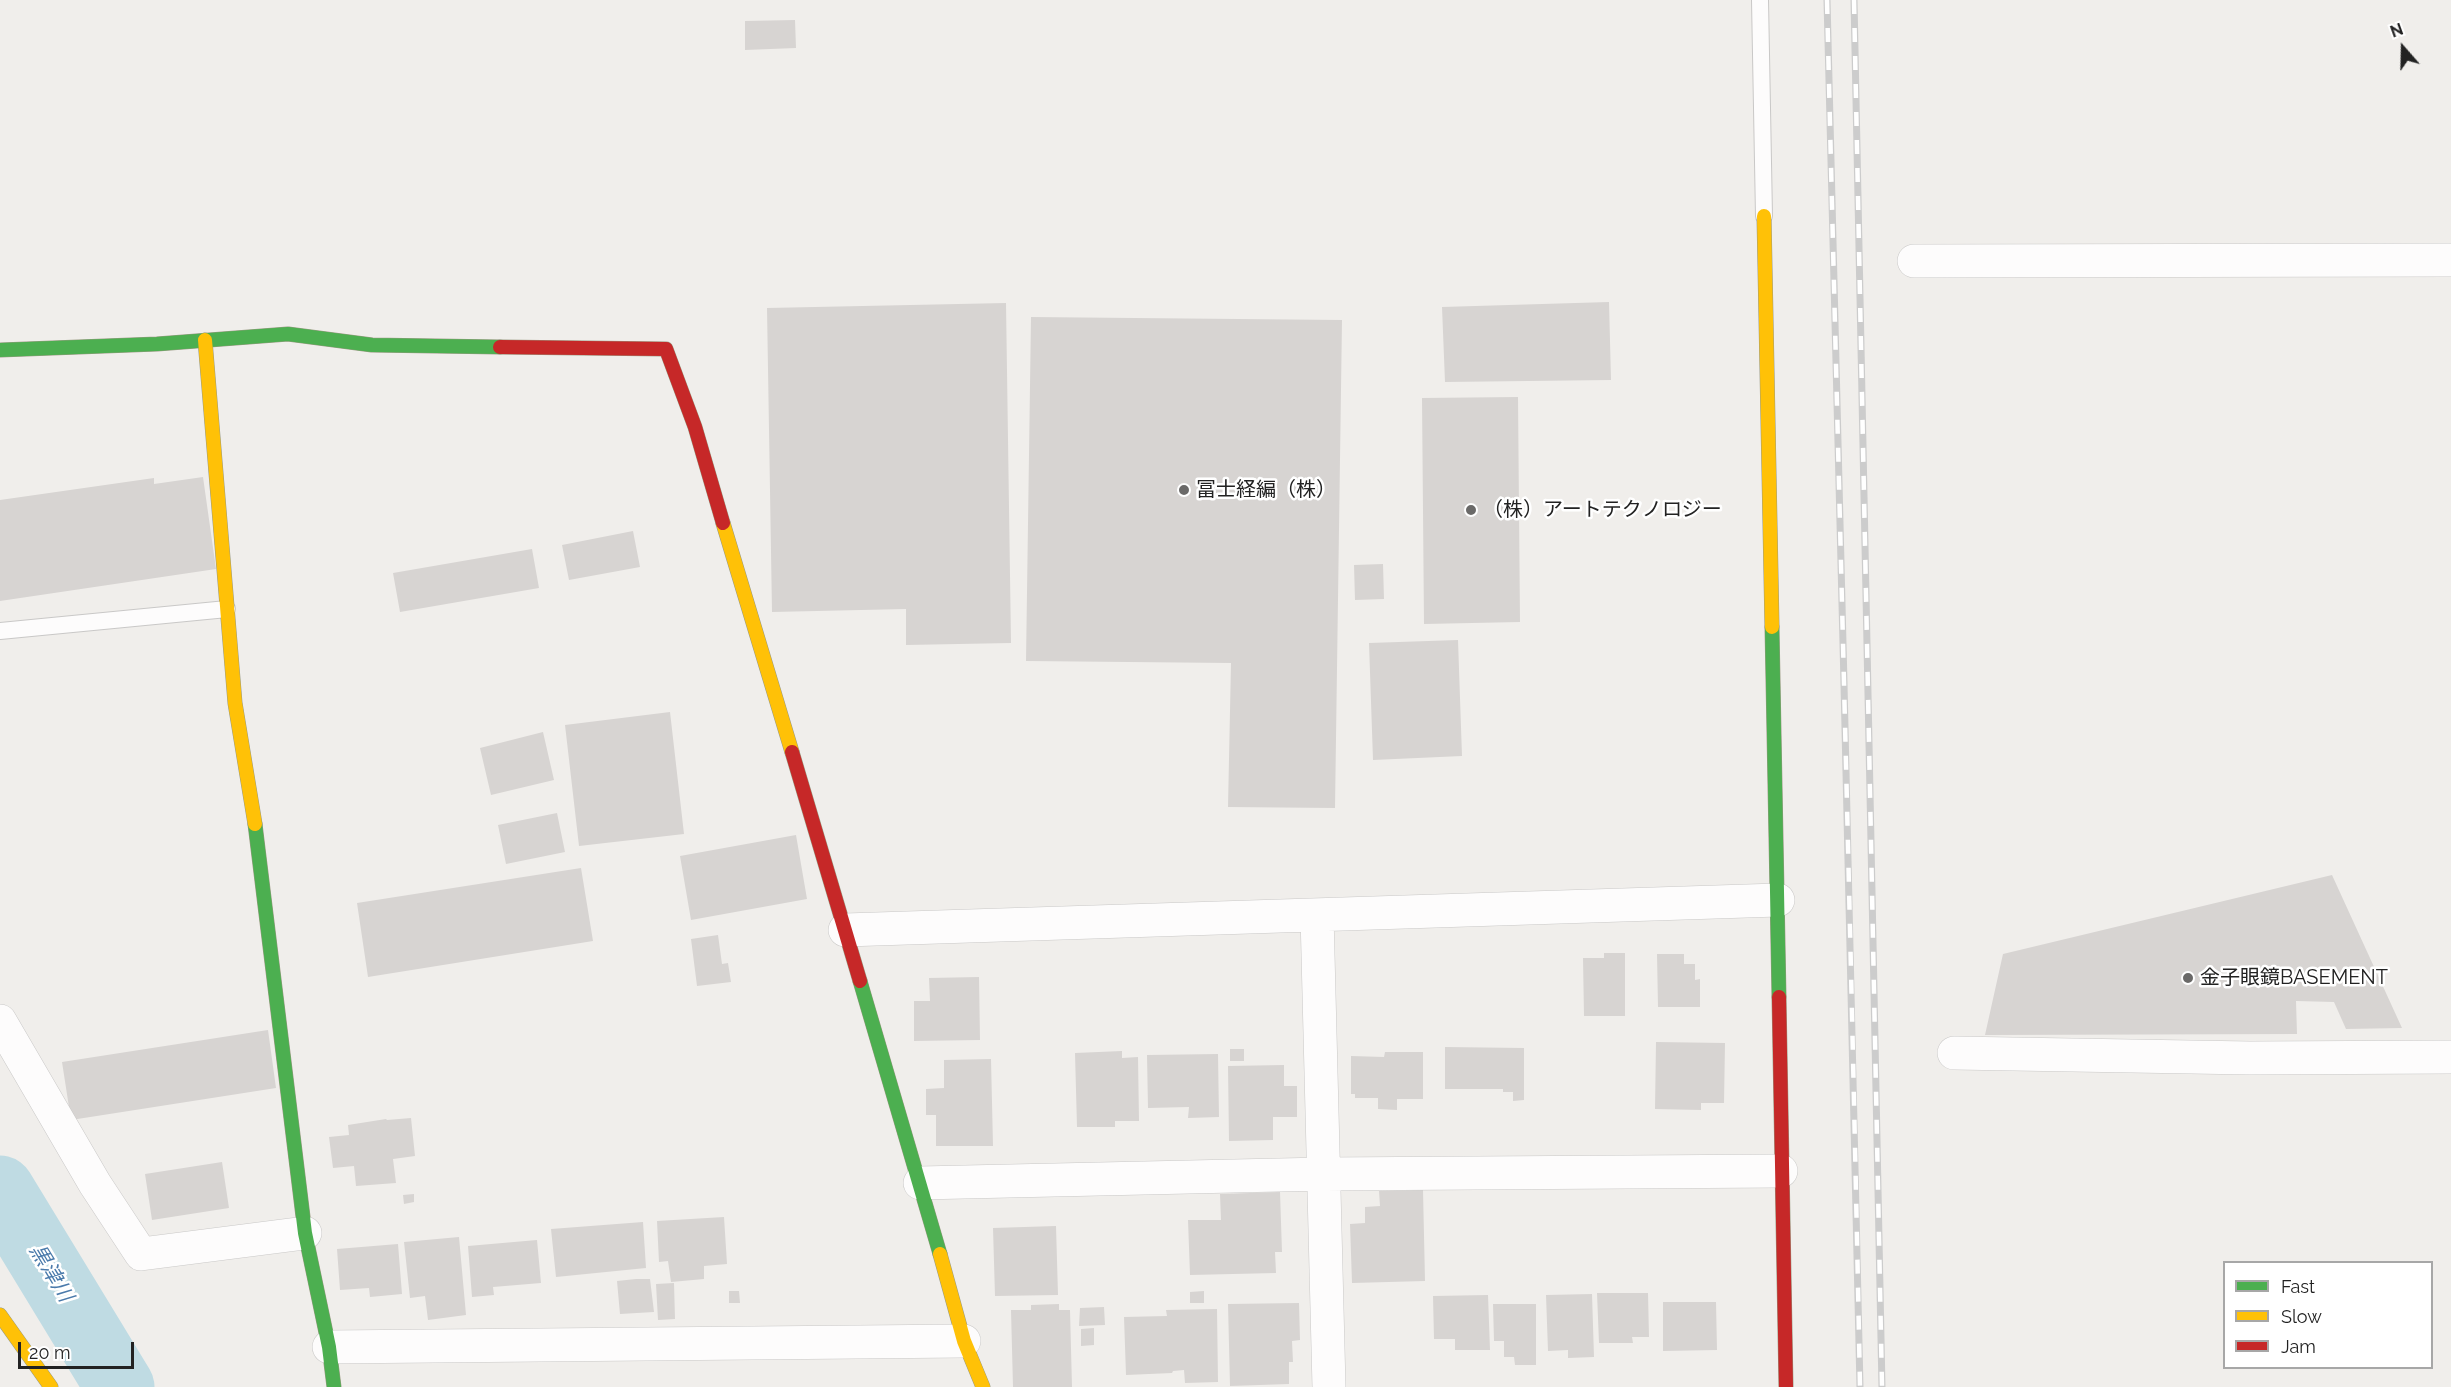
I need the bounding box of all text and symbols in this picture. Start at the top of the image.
north arrow [2373,18,2433,78]
text: N [2388,20,2406,42]
place label: 冨士経編（株） [1196,478,1336,502]
marker: 冨士経編（株） [1177,483,1191,497]
place label: （株）アートテクノロジー [1483,498,1722,522]
marker: （株）アートテクノロジー [1464,503,1478,517]
place label: 金子眼鏡BASEMENT [2200,966,2388,990]
marker: 金子眼鏡BASEMENT [2181,971,2195,985]
water label: 黒津川 [24,1240,78,1306]
legend [2223,1261,2433,1369]
text: Fast [2281,1276,2315,1297]
text: Slow [2281,1306,2322,1327]
scale bar [21,1330,136,1368]
text: Jam [2281,1336,2316,1357]
text: 20 m [29,1342,71,1363]

